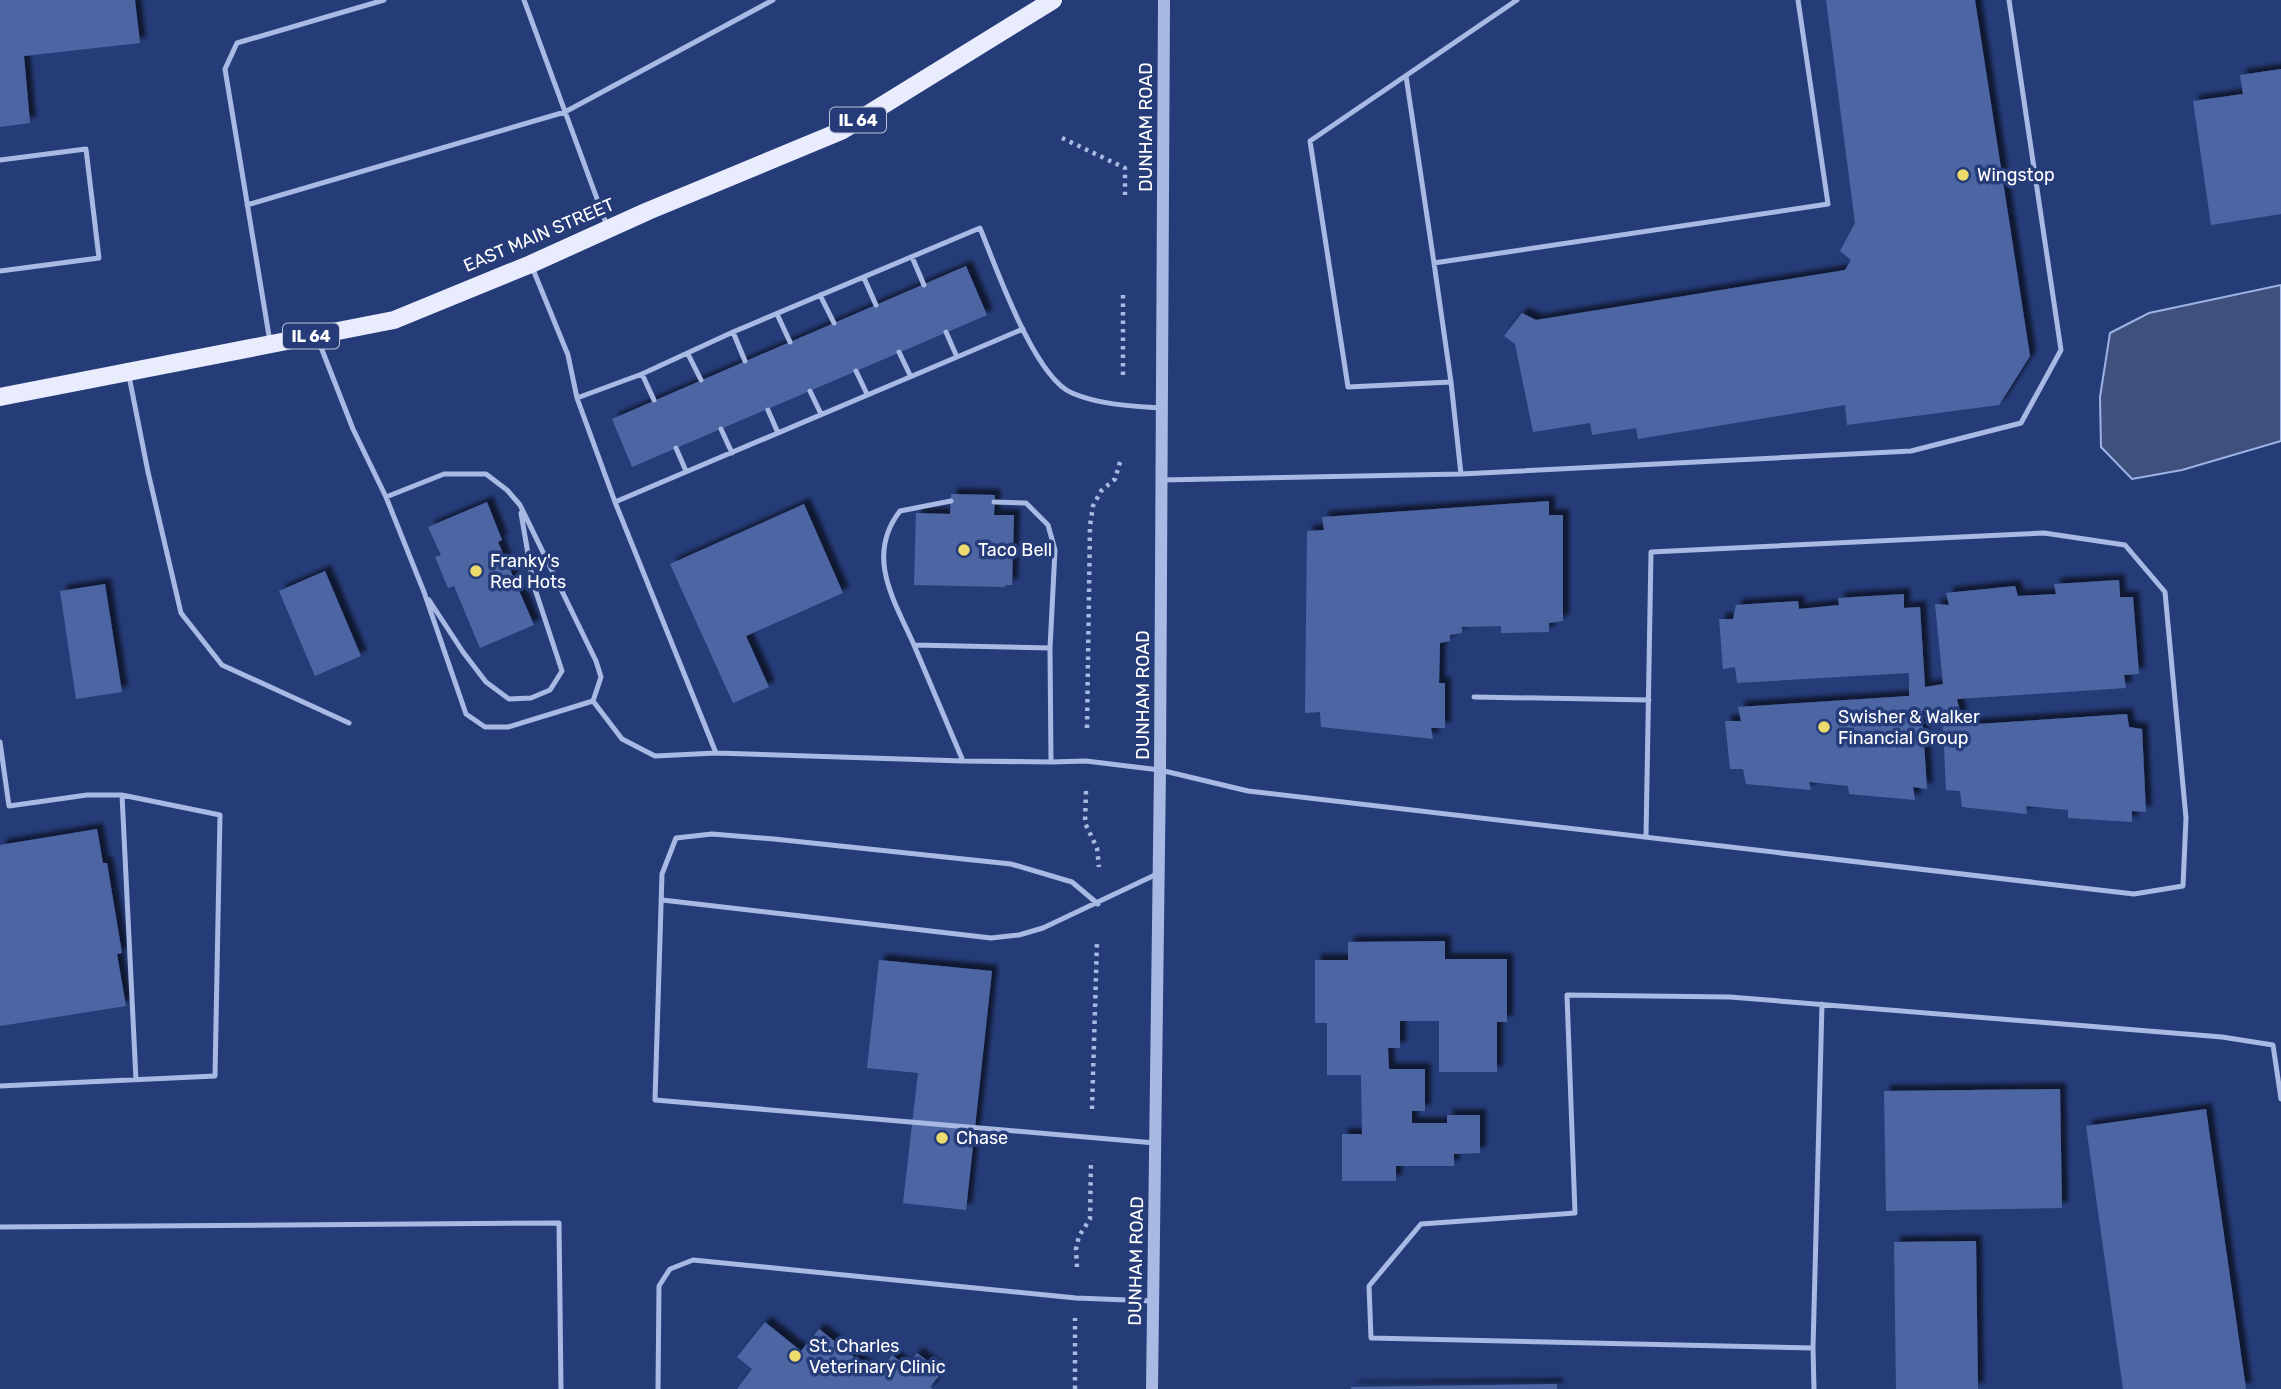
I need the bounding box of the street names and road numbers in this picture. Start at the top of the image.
street label: DUNHAM ROAD [1135,62,1157,192]
road number: IL 64 [830,108,886,132]
street label: EAST MAIN STREET [460,193,618,277]
road number: IL 64 [283,324,339,348]
street label: DUNHAM ROAD [1132,630,1154,760]
street label: DUNHAM ROAD [1124,1196,1148,1326]

